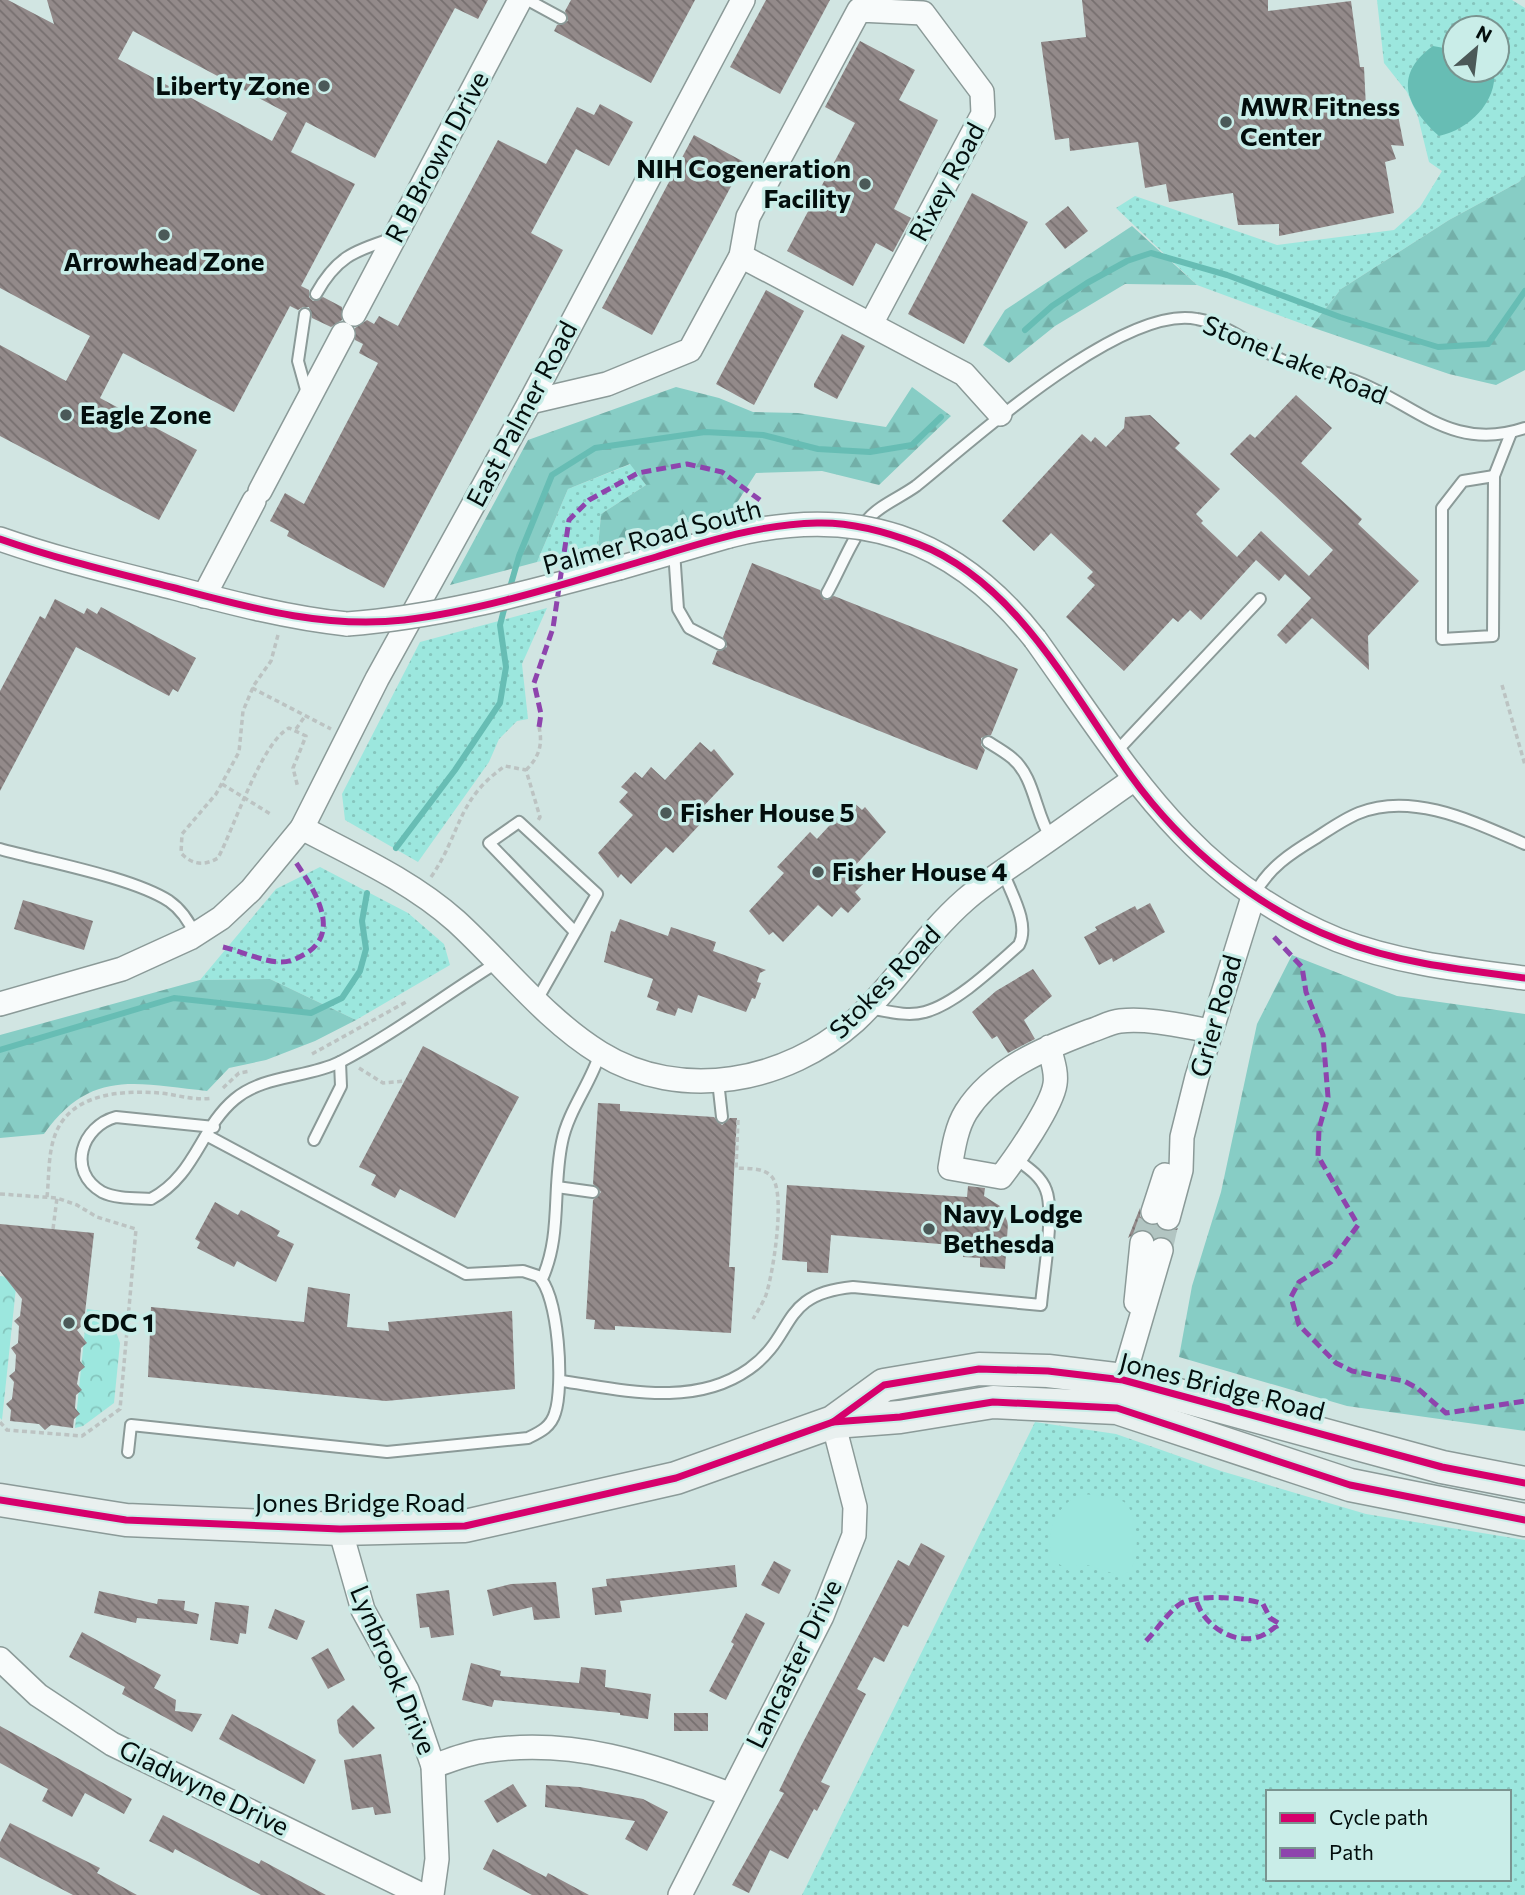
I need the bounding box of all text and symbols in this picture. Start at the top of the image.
north arrow [1441,14,1511,84]
text: N [1473,20,1496,47]
street label: R B Brown Drive [378,65,494,247]
place label: Liberty Zone [156,69,310,100]
marker: Liberty Zone [316,78,332,94]
place label: MWR Fitness Center [1240,90,1400,151]
marker: MWR Fitness Center [1218,114,1234,130]
street label: Rixey Road [901,117,990,246]
place label: NIH Cogeneration Facility [636,152,851,213]
marker: NIH Cogeneration Facility [857,176,873,192]
marker: Arrowhead Zone [156,227,172,243]
place label: Arrowhead Zone [63,245,265,276]
street label: Stone Lake Road [1199,308,1392,410]
street label: East Palmer Road [459,315,583,511]
place label: Eagle Zone [80,398,211,429]
marker: Eagle Zone [58,407,74,423]
street label: Palmer Road South [539,491,764,580]
place label: Fisher House 5 [680,796,855,827]
marker: Fisher House 5 [658,805,674,821]
place label: Fisher House 4 [832,855,1007,886]
marker: Fisher House 4 [810,864,826,880]
street label: Stokes Road [822,918,946,1044]
street label: Grier Road [1182,951,1247,1080]
place label: Navy Lodge Bethesda [943,1197,1083,1258]
marker: Navy Lodge Bethesda [921,1221,937,1237]
place label: CDC 1 [83,1306,154,1337]
marker: CDC 1 [61,1315,77,1331]
street label: Jones Bridge Road [1116,1345,1328,1426]
street label: Jones Bridge Road [255,1486,465,1517]
street label: Lancaster Drive [738,1574,847,1753]
street label: Lynbrook Drive [345,1580,444,1759]
street label: Gladwyne Drive [115,1732,295,1841]
legend [1266,1790,1511,1881]
text: Cycle path [1329,1804,1428,1829]
text: Path [1329,1839,1374,1864]

